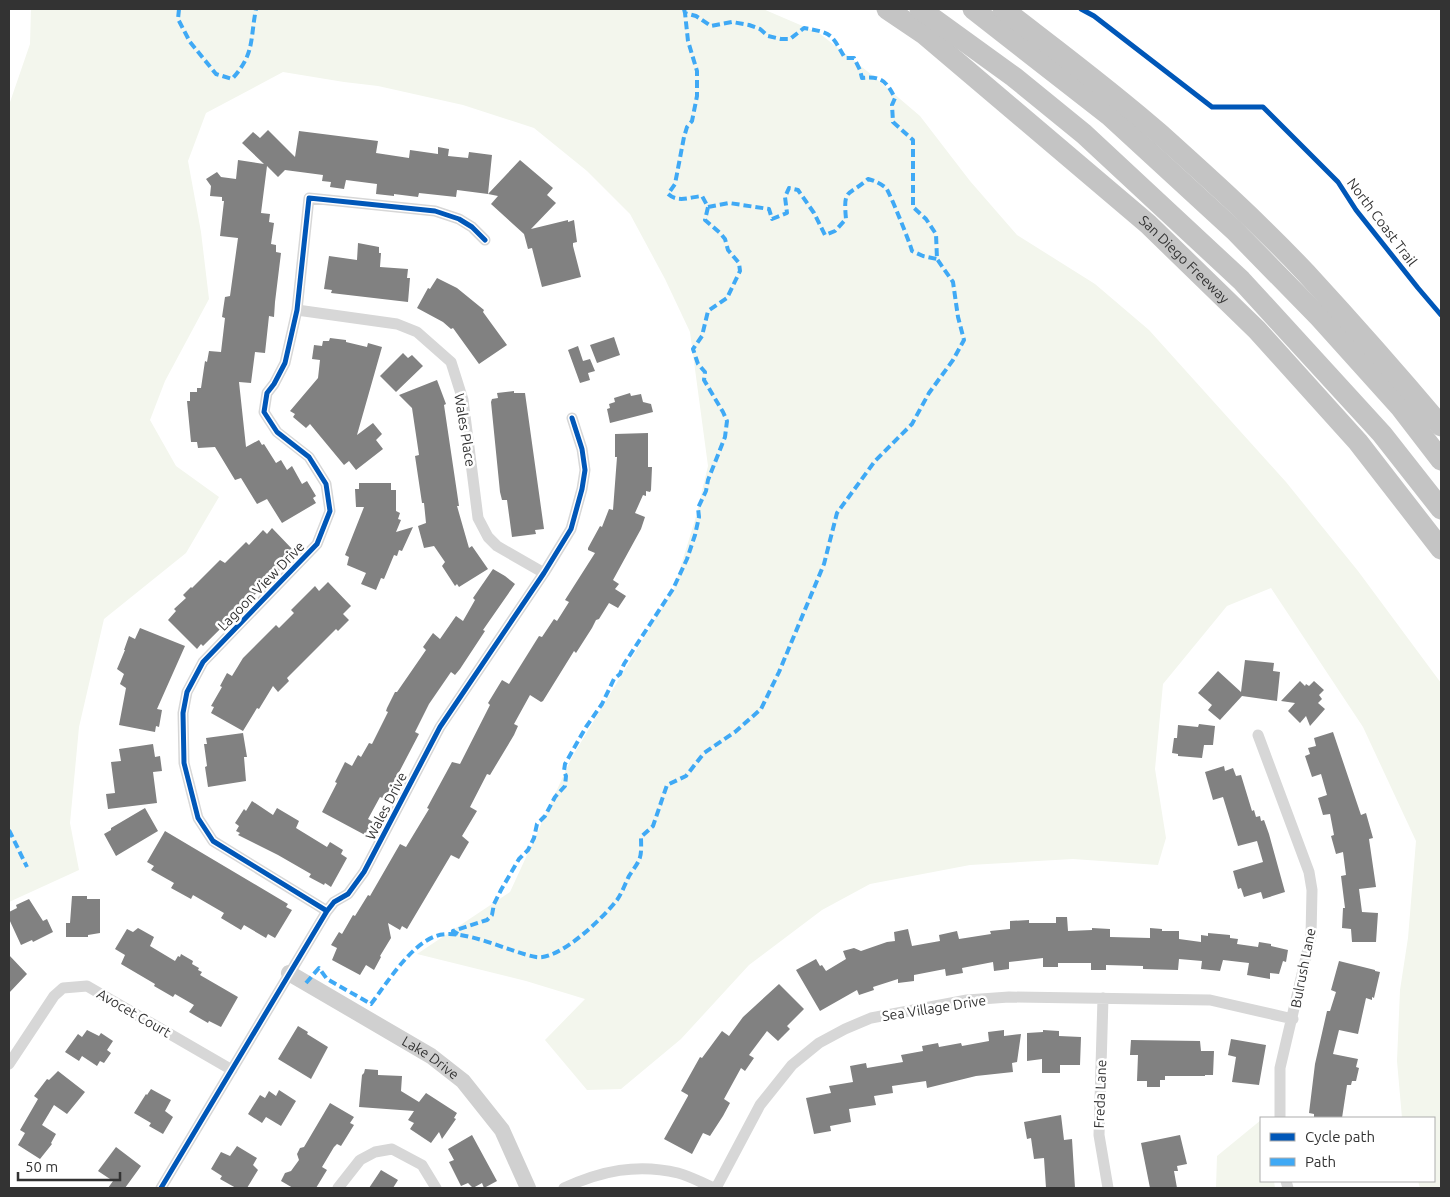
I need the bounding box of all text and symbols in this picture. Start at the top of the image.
street label: North Coast Trail [1344,175,1420,269]
street label: San Diego Freeway [1136,212,1233,307]
street label: Wales Place [451,392,479,468]
street label: Lagoon View Drive [214,538,308,634]
street label: Wales Drive [362,770,410,842]
street label: Bulrush Lane [1287,927,1319,1009]
street label: Avocet Court [94,985,174,1041]
street label: Sea Village Drive [881,992,987,1024]
street label: Lake Drive [399,1033,462,1083]
street label: Freda Lane [1091,1059,1109,1129]
legend [1260,1117,1435,1182]
text: Cycle path [1305,1128,1375,1145]
scale bar [18,1150,120,1182]
text: Path [1305,1153,1336,1170]
text: 50 m [25,1158,58,1175]

